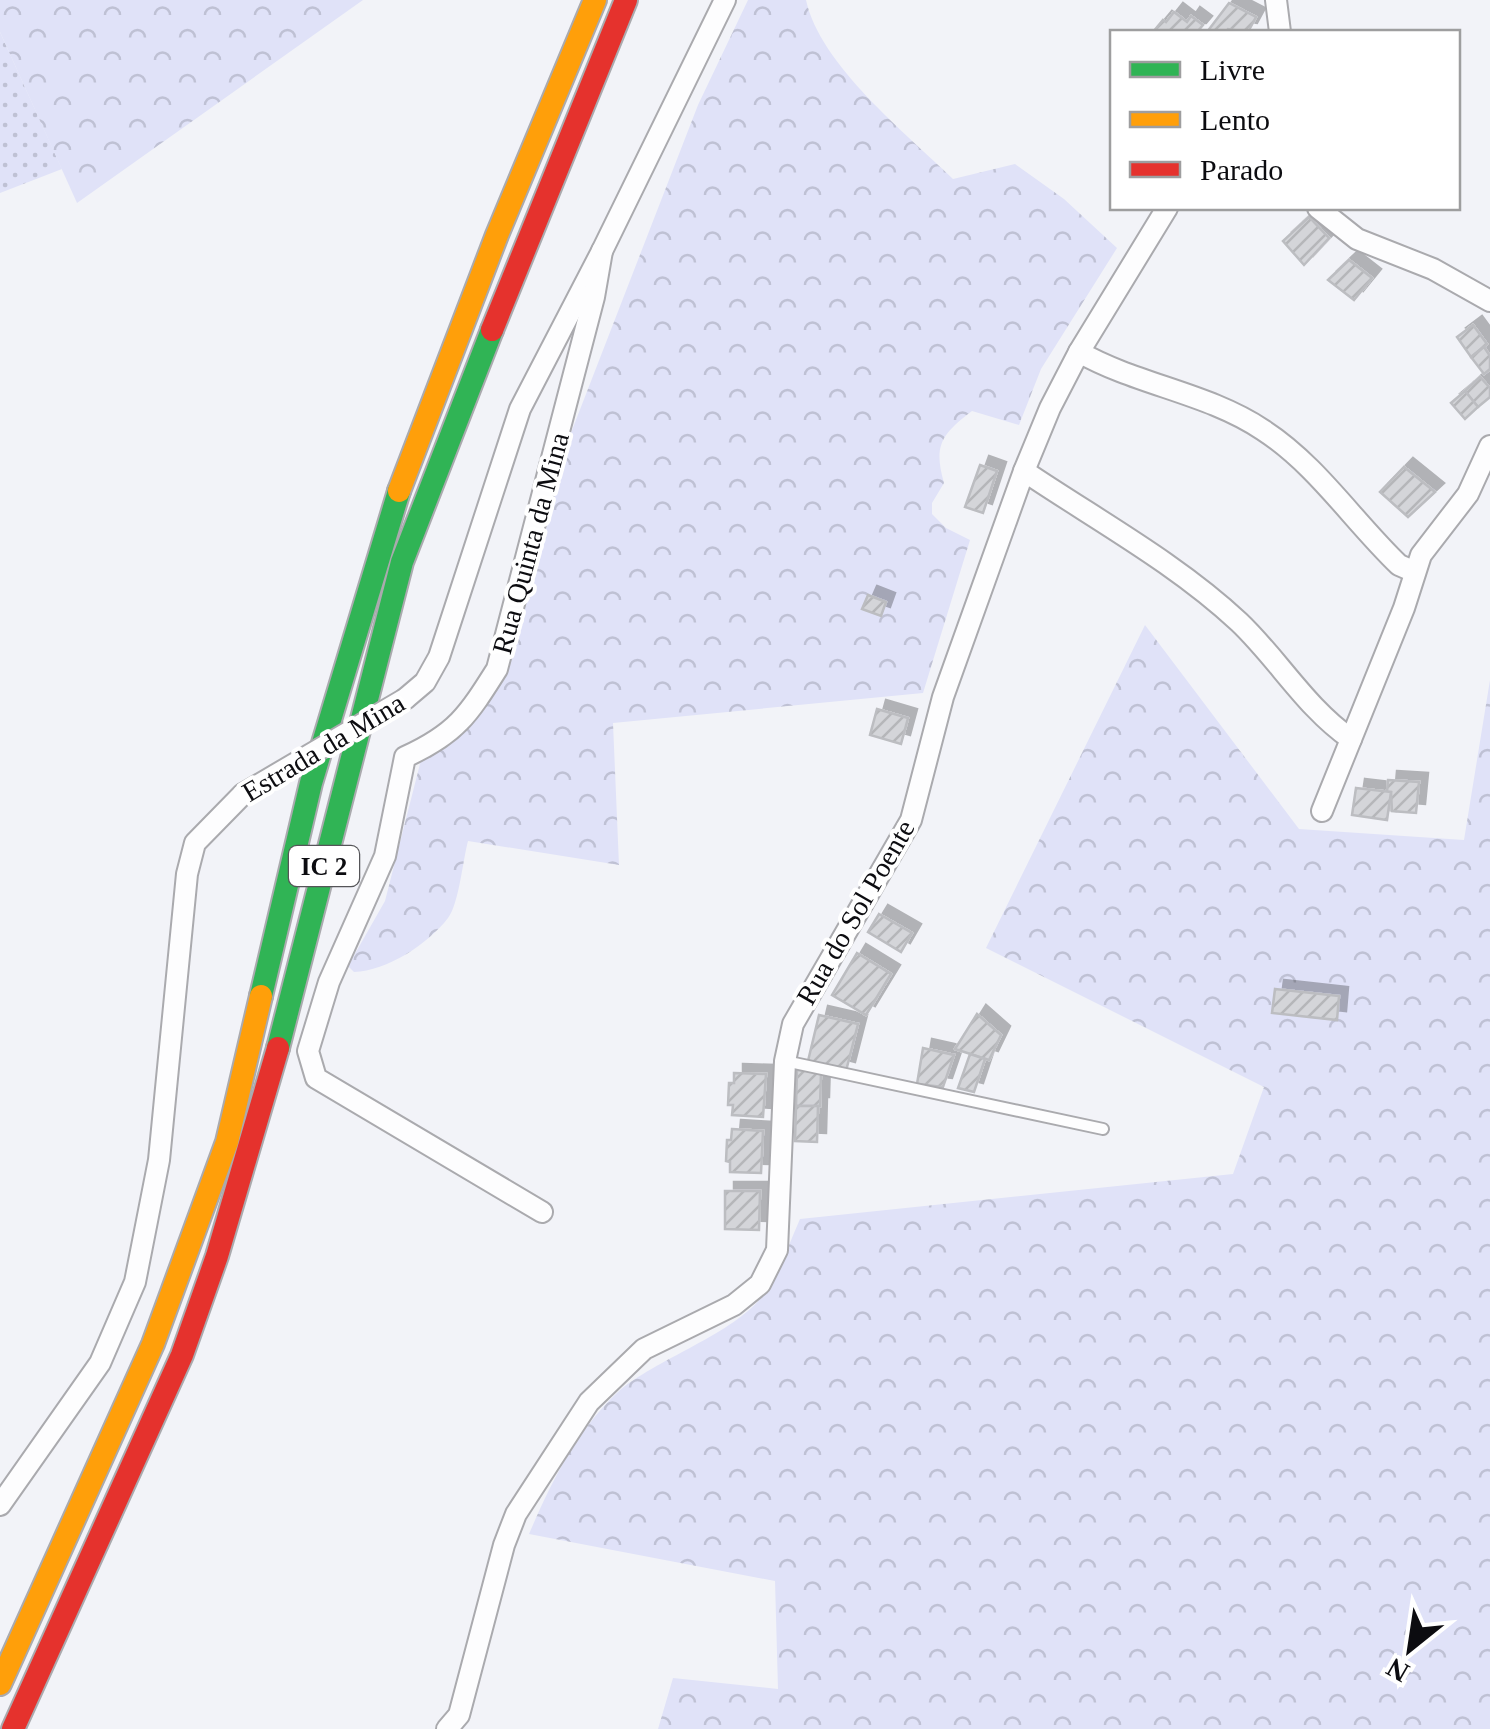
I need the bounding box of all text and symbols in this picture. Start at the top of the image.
legend [1110,30,1460,210]
text: Livre [1200,53,1265,86]
text: Lento [1200,103,1270,136]
text: Parado [1200,153,1283,186]
street label: Rua Quinta da Mina [486,429,575,657]
street label: Estrada da Mina [237,687,410,808]
street label: Rua do Sol Poente [790,815,921,1010]
road number: IC 2 [289,846,359,886]
north arrow [1360,1599,1460,1699]
text: N [1381,1652,1414,1689]

